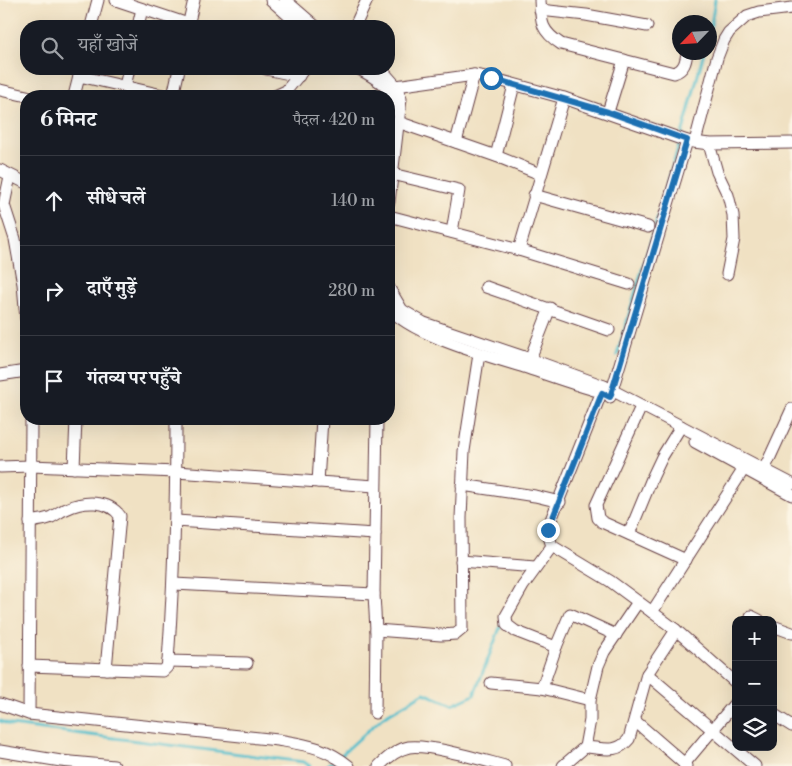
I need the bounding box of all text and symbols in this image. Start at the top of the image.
north arrow [672,15,717,60]
search box [20,20,395,75]
text: यहाँ खोजें [78,33,138,57]
icon: search [38,34,66,62]
route start [480,67,503,90]
text: 6 मिनट [40,107,96,133]
text: पैदल · 420 m [293,110,375,130]
text: सीधे चलें [87,186,145,210]
icon: ahead [40,187,68,215]
text: 140 m [331,191,375,211]
text: दाएँ मुड़ें [87,276,137,300]
icon: right [40,277,68,305]
text: 280 m [328,281,375,301]
text: गंतव्य पर पहुँचे [87,366,181,390]
icon: arrive [40,367,68,395]
route end [537,519,560,542]
map controls [732,616,777,751]
button: + [732,616,777,661]
button: − [732,661,777,706]
button: layers [732,706,777,751]

